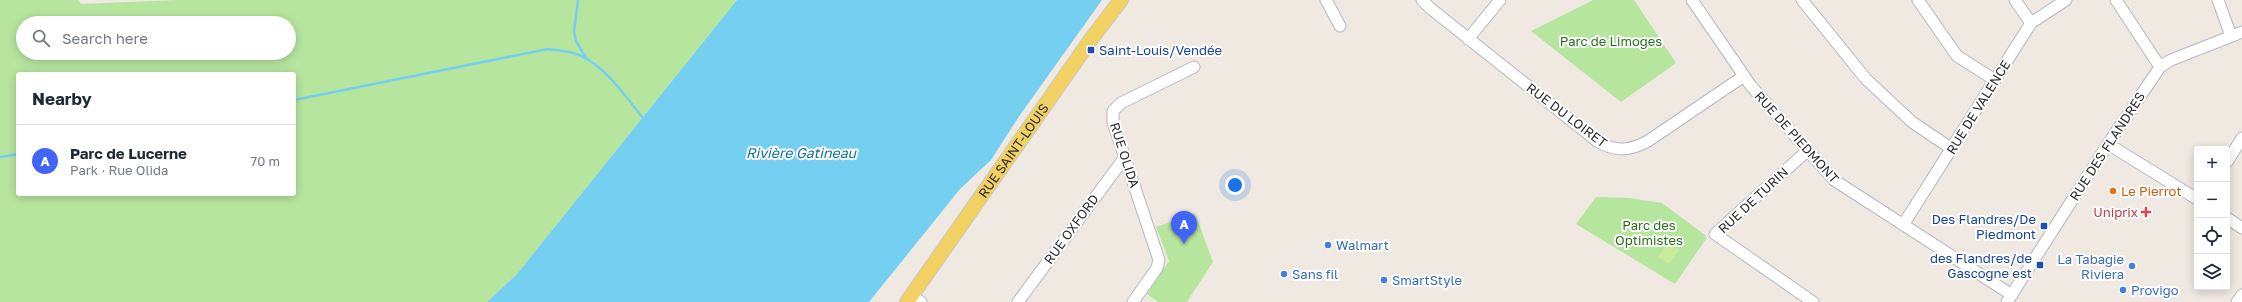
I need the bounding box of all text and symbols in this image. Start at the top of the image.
search box [16,16,296,60]
icon: search [30,27,52,49]
text: Search here [62,29,148,47]
park label: Parc de Limoges [1560,33,1662,49]
place label: Saint-Louis/Vendée [1099,42,1222,58]
marker: Saint-Louis/Vendée [1086,45,1096,55]
street label: RUE DE VALENCE [1943,57,2013,157]
street label: RUE DU LOIRET [1524,79,1610,151]
text: Nearby [32,88,92,109]
street label: RUE DE PIEDMONT [1752,88,1842,186]
street label: RUE DES FLANDRES [2066,89,2148,203]
street label: RUE SAINT-LOUIS [975,100,1052,201]
street label: RUE OLIDA [1107,120,1143,190]
text: Parc de Lucerne [70,144,187,162]
water label: Rivière Gatineau [746,144,858,161]
map controls [2194,146,2230,290]
button: + [2194,146,2230,182]
text: A [40,153,50,169]
text: 70 m [250,153,280,169]
text: Park · Rue Olida [70,162,168,178]
street label: RUE DE TURIN [1715,163,1791,237]
your location [1225,175,1245,195]
button: − [2194,182,2230,218]
place label: Le Pierrot [2121,183,2182,199]
marker: Le Pierrot [2108,186,2118,196]
street label: RUE OXFORD [1040,191,1102,267]
place label: Uniprix [2093,204,2138,220]
marker: Uniprix [2141,207,2151,217]
pin: A [1171,211,1197,244]
place label: Des Flandres/De Piedmont [1932,211,2036,242]
park label: Parc des Optimistes [1615,217,1683,248]
button: locate [2194,218,2230,254]
marker: Des Flandres/De Piedmont [2039,221,2049,231]
place label: Walmart [1336,237,1389,253]
marker: Walmart [1323,240,1333,250]
place label: des Flandres/de Gascogne est [1930,250,2032,281]
place label: La Tabagie Riviera [2057,251,2124,282]
button: layers [2194,254,2230,290]
marker: des Flandres/de Gascogne est [2035,260,2045,270]
marker: La Tabagie Riviera [2127,261,2137,271]
place label: Sans fil [1292,266,1338,282]
marker: Sans fil [1279,269,1289,279]
place label: SmartStyle [1392,272,1462,288]
marker: SmartStyle [1379,275,1389,285]
place label: Provigo [2131,282,2179,298]
marker: Provigo [2118,285,2128,295]

